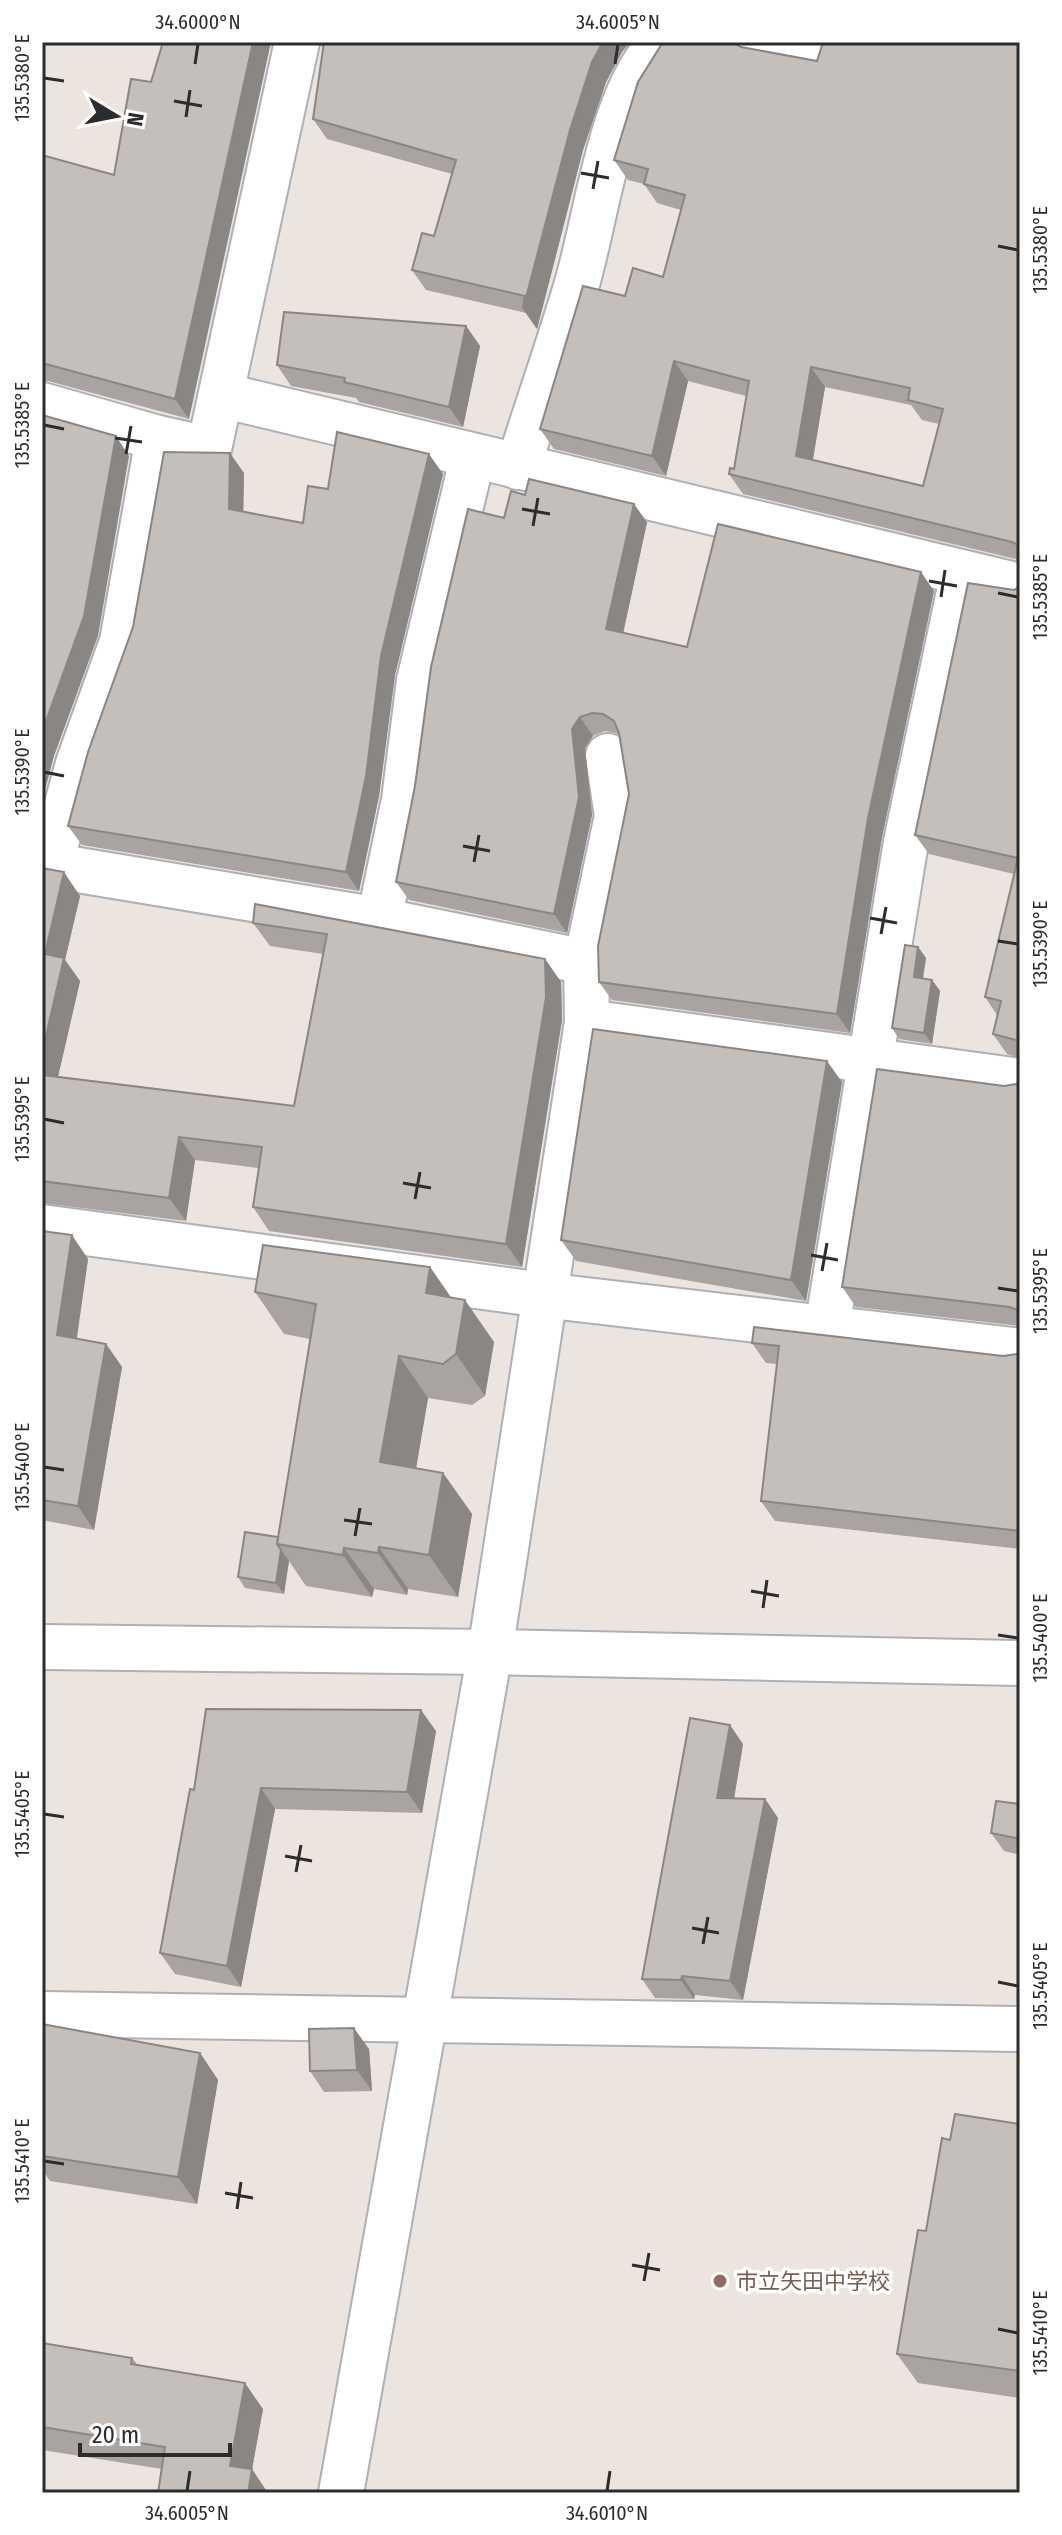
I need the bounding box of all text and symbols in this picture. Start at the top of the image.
text: 34.6000°N [155,10,241,34]
text: 34.6005°N [576,10,660,34]
text: 135.5380°E [10,34,34,122]
north arrow [76,76,156,156]
text: N [121,111,150,128]
text: 135.5380°E [1028,206,1052,294]
text: 135.5385°E [10,382,34,468]
text: 135.5385°E [1028,554,1052,640]
text: 135.5390°E [10,728,34,816]
text: 135.5390°E [1028,900,1052,988]
text: 135.5395°E [10,1076,34,1162]
text: 135.5395°E [1028,1248,1052,1334]
text: 135.5400°E [10,1423,34,1511]
text: 135.5400°E [1028,1594,1052,1682]
text: 135.5405°E [10,1770,34,1858]
text: 135.5405°E [1028,1942,1052,2030]
text: 135.5410°E [10,2118,34,2204]
place label: 市立矢田中学校 [736,2268,890,2295]
marker: 市立矢田中学校 [711,2272,729,2290]
text: 135.5410°E [1028,2290,1052,2376]
scale bar [80,2407,230,2457]
text: 20 m [92,2421,139,2449]
text: 34.6005°N [145,2501,229,2525]
text: 34.6010°N [566,2501,648,2525]

